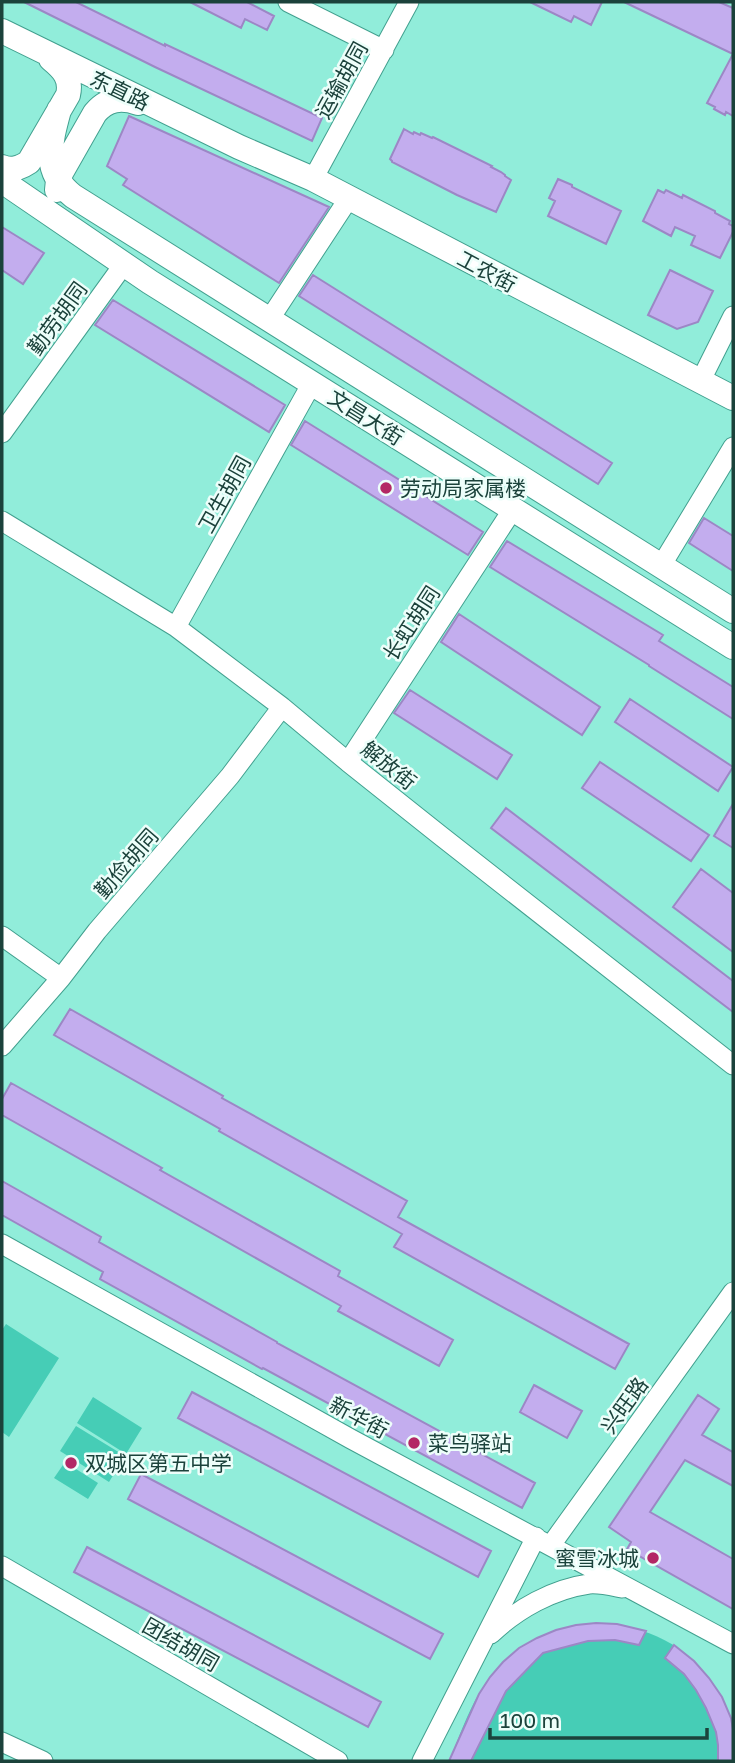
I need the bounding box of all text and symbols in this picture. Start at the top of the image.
street label: 运输胡同 [309,37,373,123]
street label: 东直路 [86,65,154,115]
street label: 工农街 [453,245,521,297]
street label: 勤劳胡同 [22,276,92,360]
street label: 文昌大街 [323,384,409,450]
street label: 卫生胡同 [192,451,256,537]
place label: 劳动局家属楼 [400,475,526,501]
marker: 劳动局家属楼 [378,480,394,496]
street label: 长虹胡同 [377,581,445,665]
street label: 解放街 [356,735,422,795]
street label: 勤俭胡同 [89,823,163,903]
street label: 兴旺路 [595,1372,653,1438]
street label: 新华街 [325,1391,393,1443]
place label: 菜鸟驿站 [428,1430,512,1456]
marker: 菜鸟驿站 [406,1435,422,1451]
place label: 双城区第五中学 [85,1450,232,1476]
marker: 双城区第五中学 [63,1455,79,1471]
place label: 蜜雪冰城 [555,1545,639,1571]
marker: 蜜雪冰城 [645,1550,661,1566]
street label: 团结胡同 [138,1612,224,1676]
scale bar [490,1696,707,1740]
text: 100 m [500,1707,560,1733]

